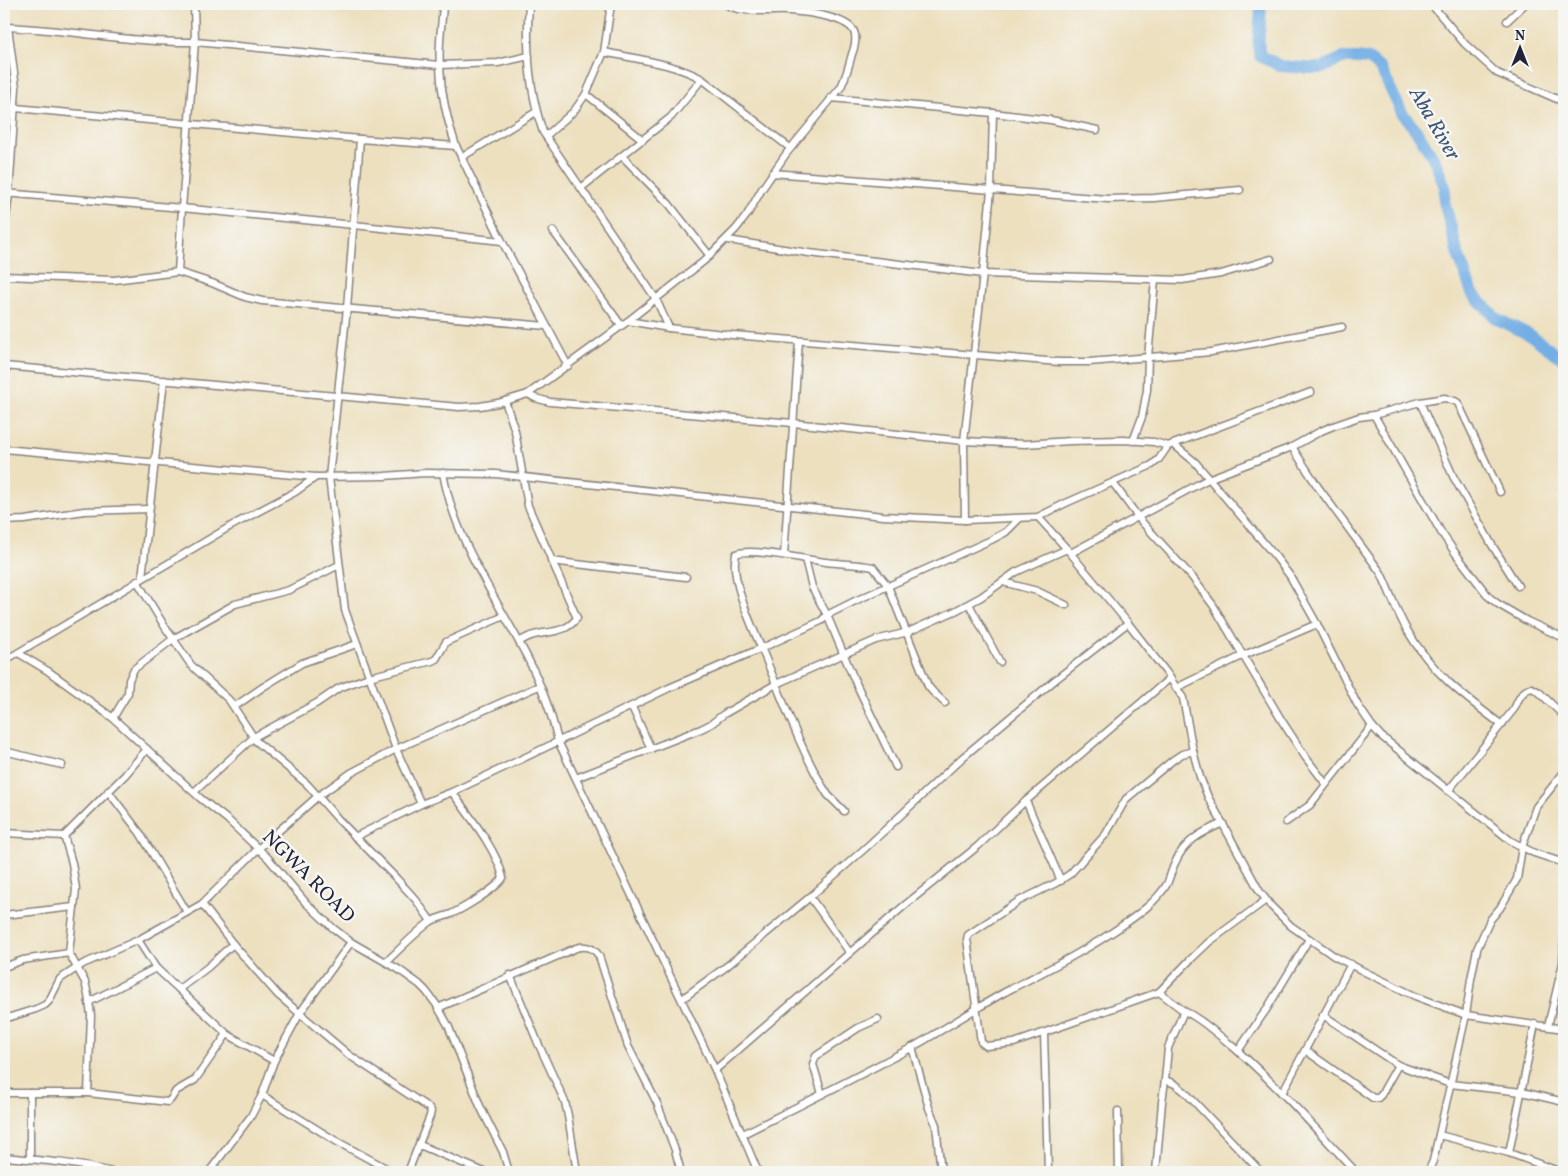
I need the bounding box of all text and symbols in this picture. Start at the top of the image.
north arrow [1496,22,1546,72]
text: N [1515,27,1525,46]
water label: Aba River [1401,81,1467,166]
street label: NGWA ROAD [255,824,361,930]

